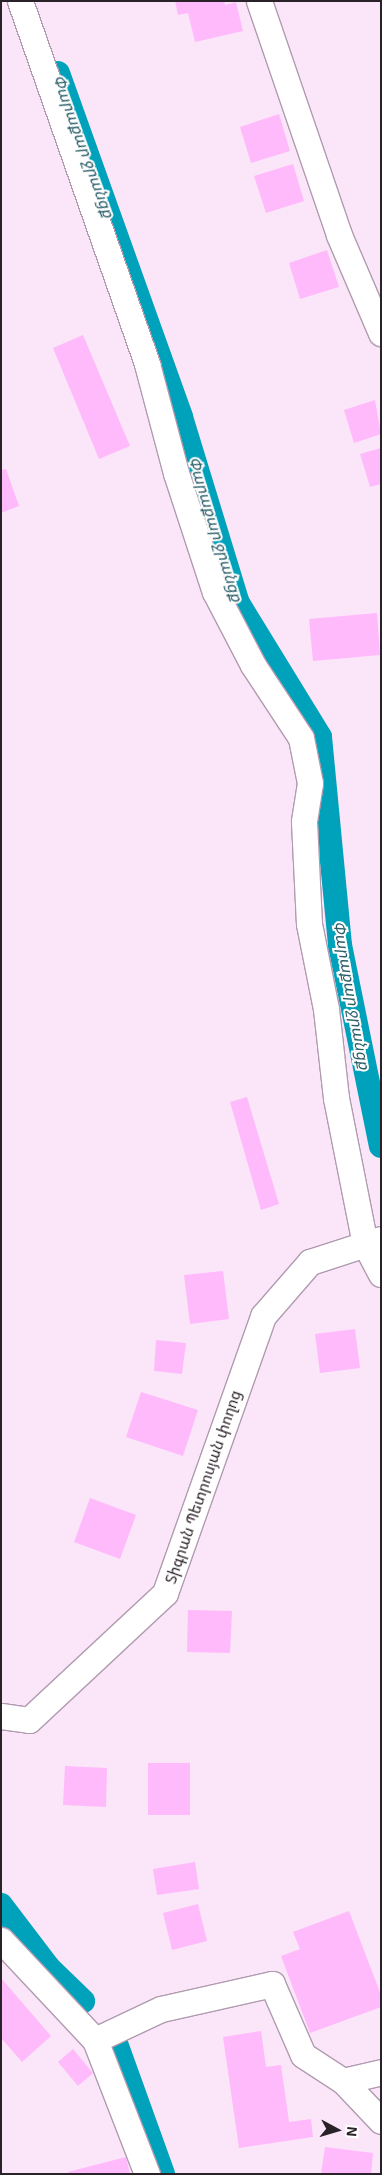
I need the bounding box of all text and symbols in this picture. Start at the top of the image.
water label: Փարաքար ջրանցք [49,72,119,220]
water label: Փարաքար ջրանցք [185,454,247,604]
water label: Փարաքար ջրանցք [329,919,375,1071]
street label: Տիգրան Պետրոսյան փողոց [161,1388,245,1586]
north arrow [312,2105,362,2155]
text: N [343,2126,361,2138]

